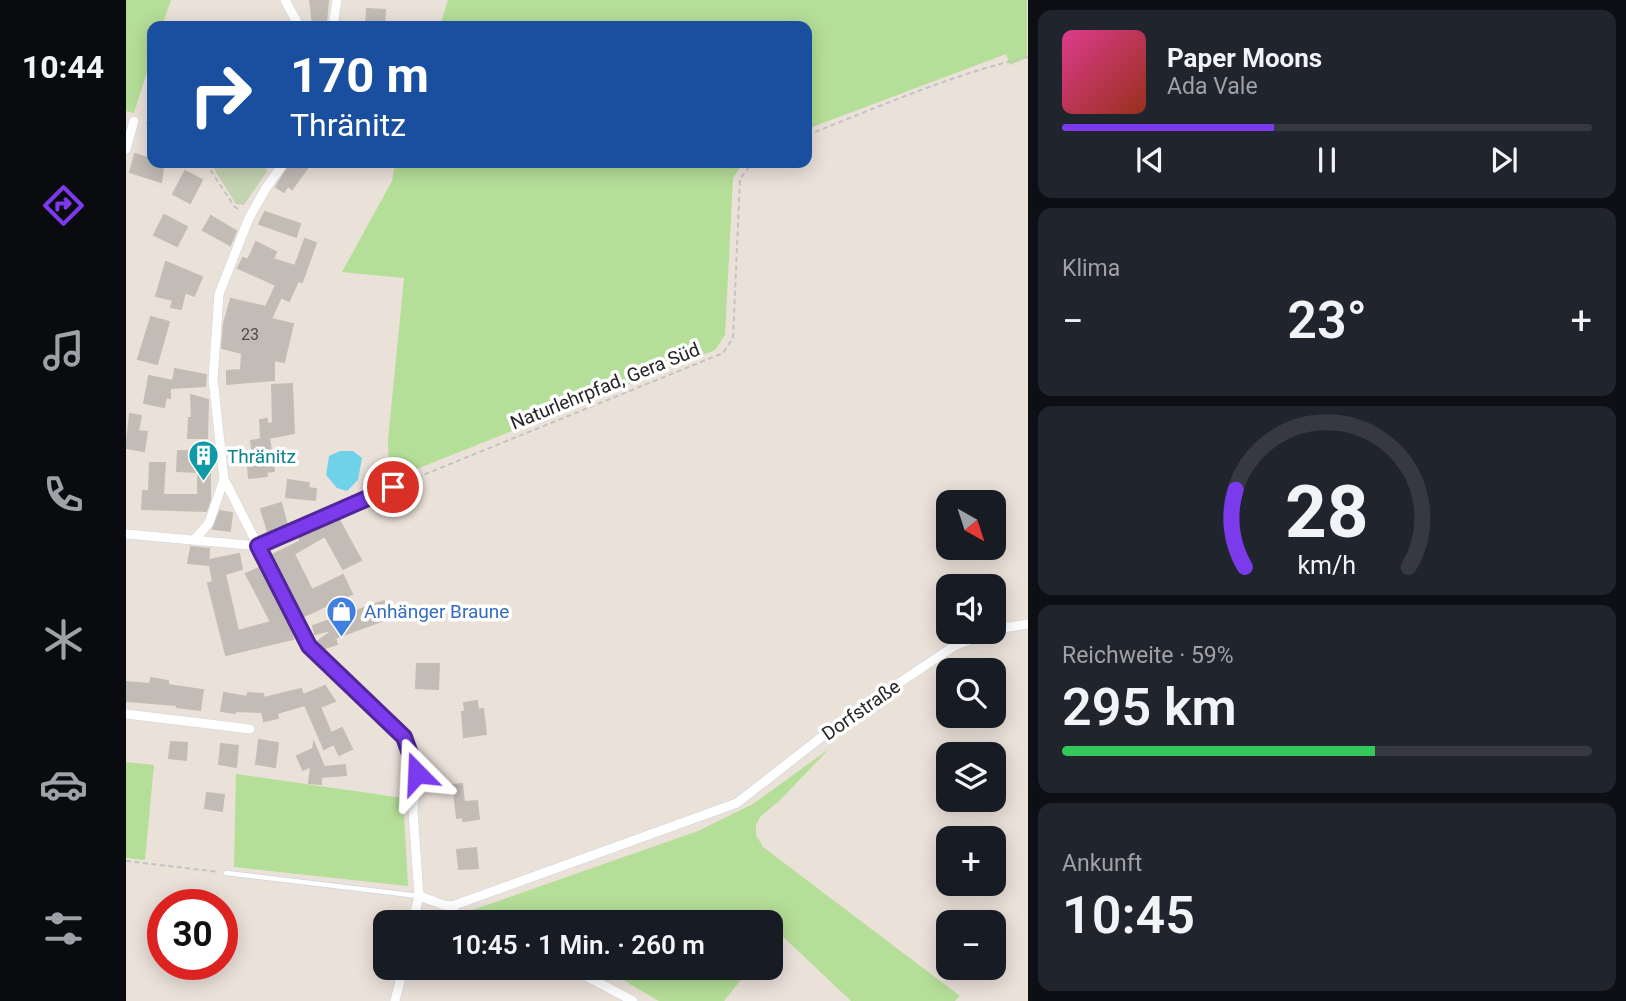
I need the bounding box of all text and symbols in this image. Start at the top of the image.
text: Paper Moons [1167,43,1322,73]
text: 170 m [290,47,429,104]
text: 10:44 [22,48,104,86]
icon: right [175,49,266,140]
text: Ada Vale [1167,73,1258,100]
text: Thränitz [290,106,406,144]
icon: previous [1131,141,1169,179]
icon: pause [1308,141,1346,179]
icon: next [1485,141,1523,179]
icon: directions [39,181,88,230]
text: Klima [1062,255,1120,282]
text: 23° [1287,290,1367,351]
text: − [1062,299,1084,343]
text: + [1570,299,1592,343]
house number: 23 [241,325,259,344]
icon: music [39,326,88,375]
street label: Naturlehrpfad, Gera Süd [507,338,703,434]
building icon: Thränitz [187,439,221,483]
place label: Thränitz [227,445,296,468]
pin [363,457,423,517]
icon: arrive [374,468,412,506]
text: 28 [1285,469,1369,555]
icon: phone [39,470,88,519]
north arrow [936,490,1006,560]
map controls [936,490,1006,980]
text: km/h [1298,550,1356,579]
button: sound [936,574,1006,644]
shop icon: Anhänger Braune [324,594,358,638]
place label: Anhänger Braune [364,600,509,623]
icon: climate [39,615,88,664]
text: Reichweite · 59% [1062,642,1234,669]
button: search [936,658,1006,728]
street label: Dorfstraße [817,675,905,745]
text: 295 km [1062,677,1237,738]
position arrow [380,736,454,810]
button: layers [936,742,1006,812]
icon: car [39,760,88,809]
button: + [936,826,1006,896]
text: Ankunft [1062,850,1142,877]
text: 10:45 [1062,885,1195,946]
speed limit sign: 30 [147,889,238,980]
icon: filters [39,904,88,953]
button: − [936,910,1006,980]
text: 10:45 · 1 Min. · 260 m [451,930,705,960]

